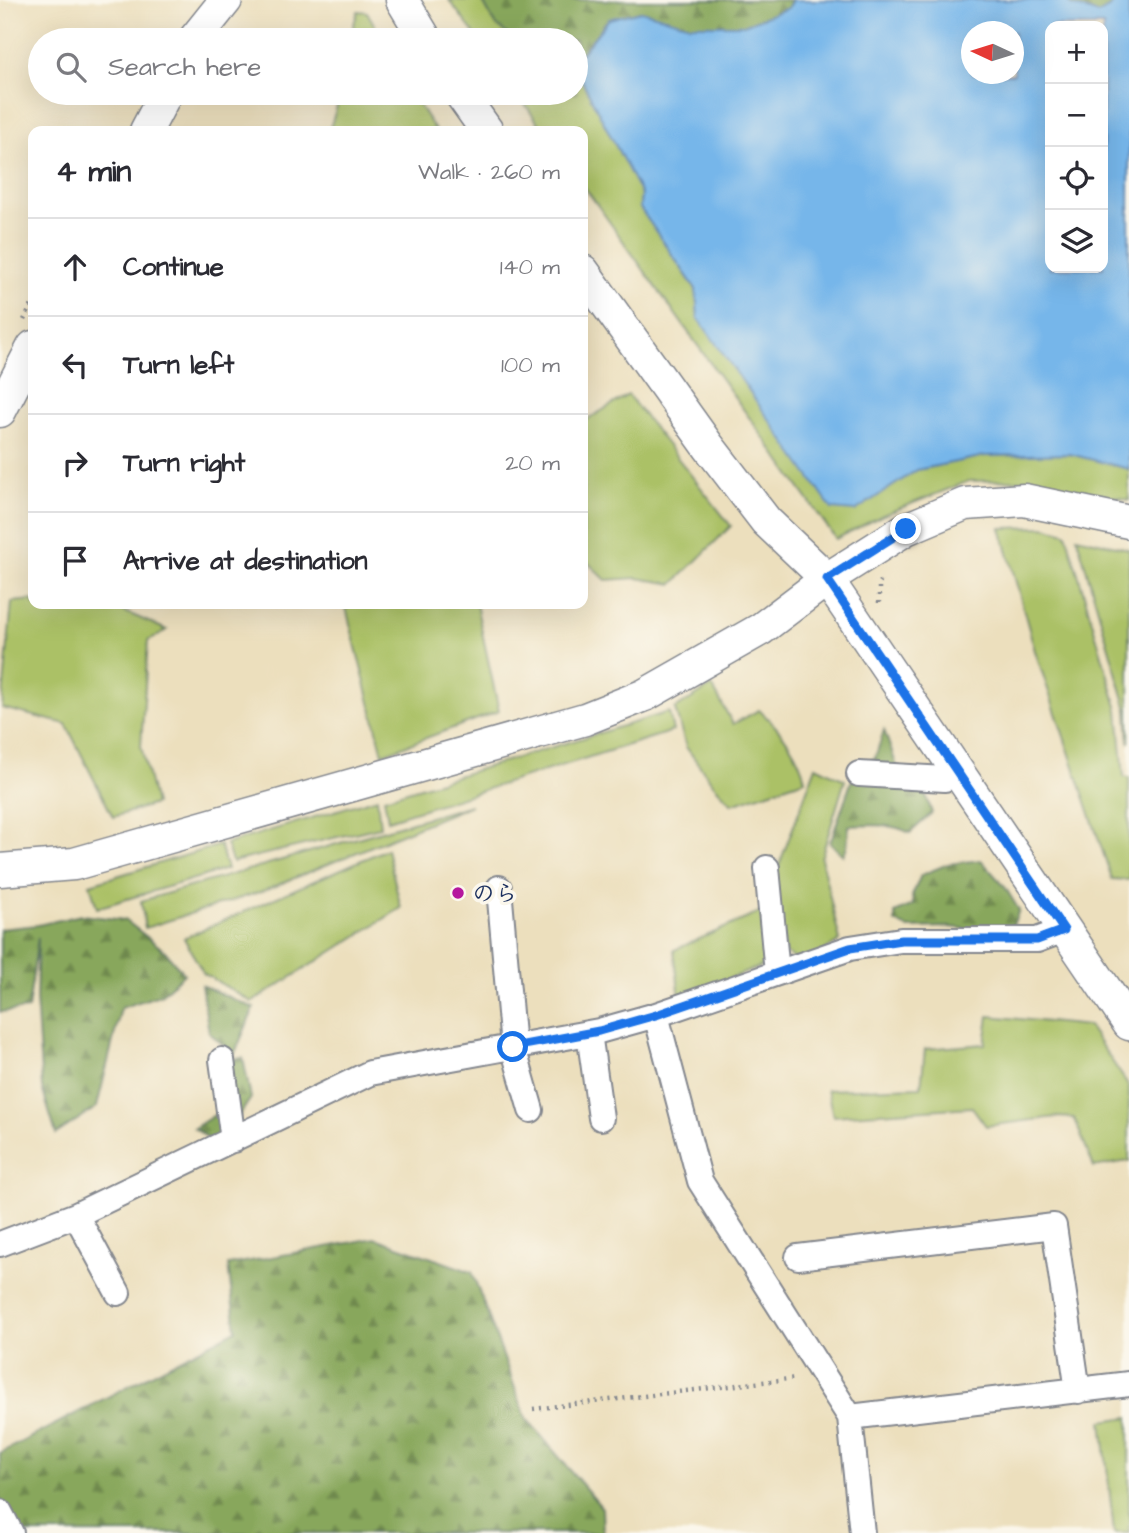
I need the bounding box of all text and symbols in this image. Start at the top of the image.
north arrow [961,21,1024,84]
map controls [1045,21,1108,273]
button: + [1045,21,1108,84]
search box [28,28,588,105]
icon: search [52,48,90,86]
text: Search here [108,49,261,85]
button: − [1045,84,1108,147]
button: locate [1045,147,1108,210]
text: 4 min [56,151,131,193]
text: Walk · 260 m [418,156,560,188]
button: layers [1045,210,1108,273]
icon: ahead [56,248,94,286]
text: Continue [123,249,224,285]
text: 140 m [500,251,560,283]
icon: left [56,346,94,384]
text: Turn left [123,347,234,383]
text: 100 m [501,349,560,381]
icon: right [56,444,94,482]
text: Turn right [123,445,245,481]
text: 20 m [505,447,560,479]
route end [890,513,921,544]
icon: arrive [56,542,94,580]
text: Arrive at destination [123,543,368,579]
place label: のら [472,878,518,910]
marker: のら [450,885,466,901]
route start [497,1031,528,1062]

